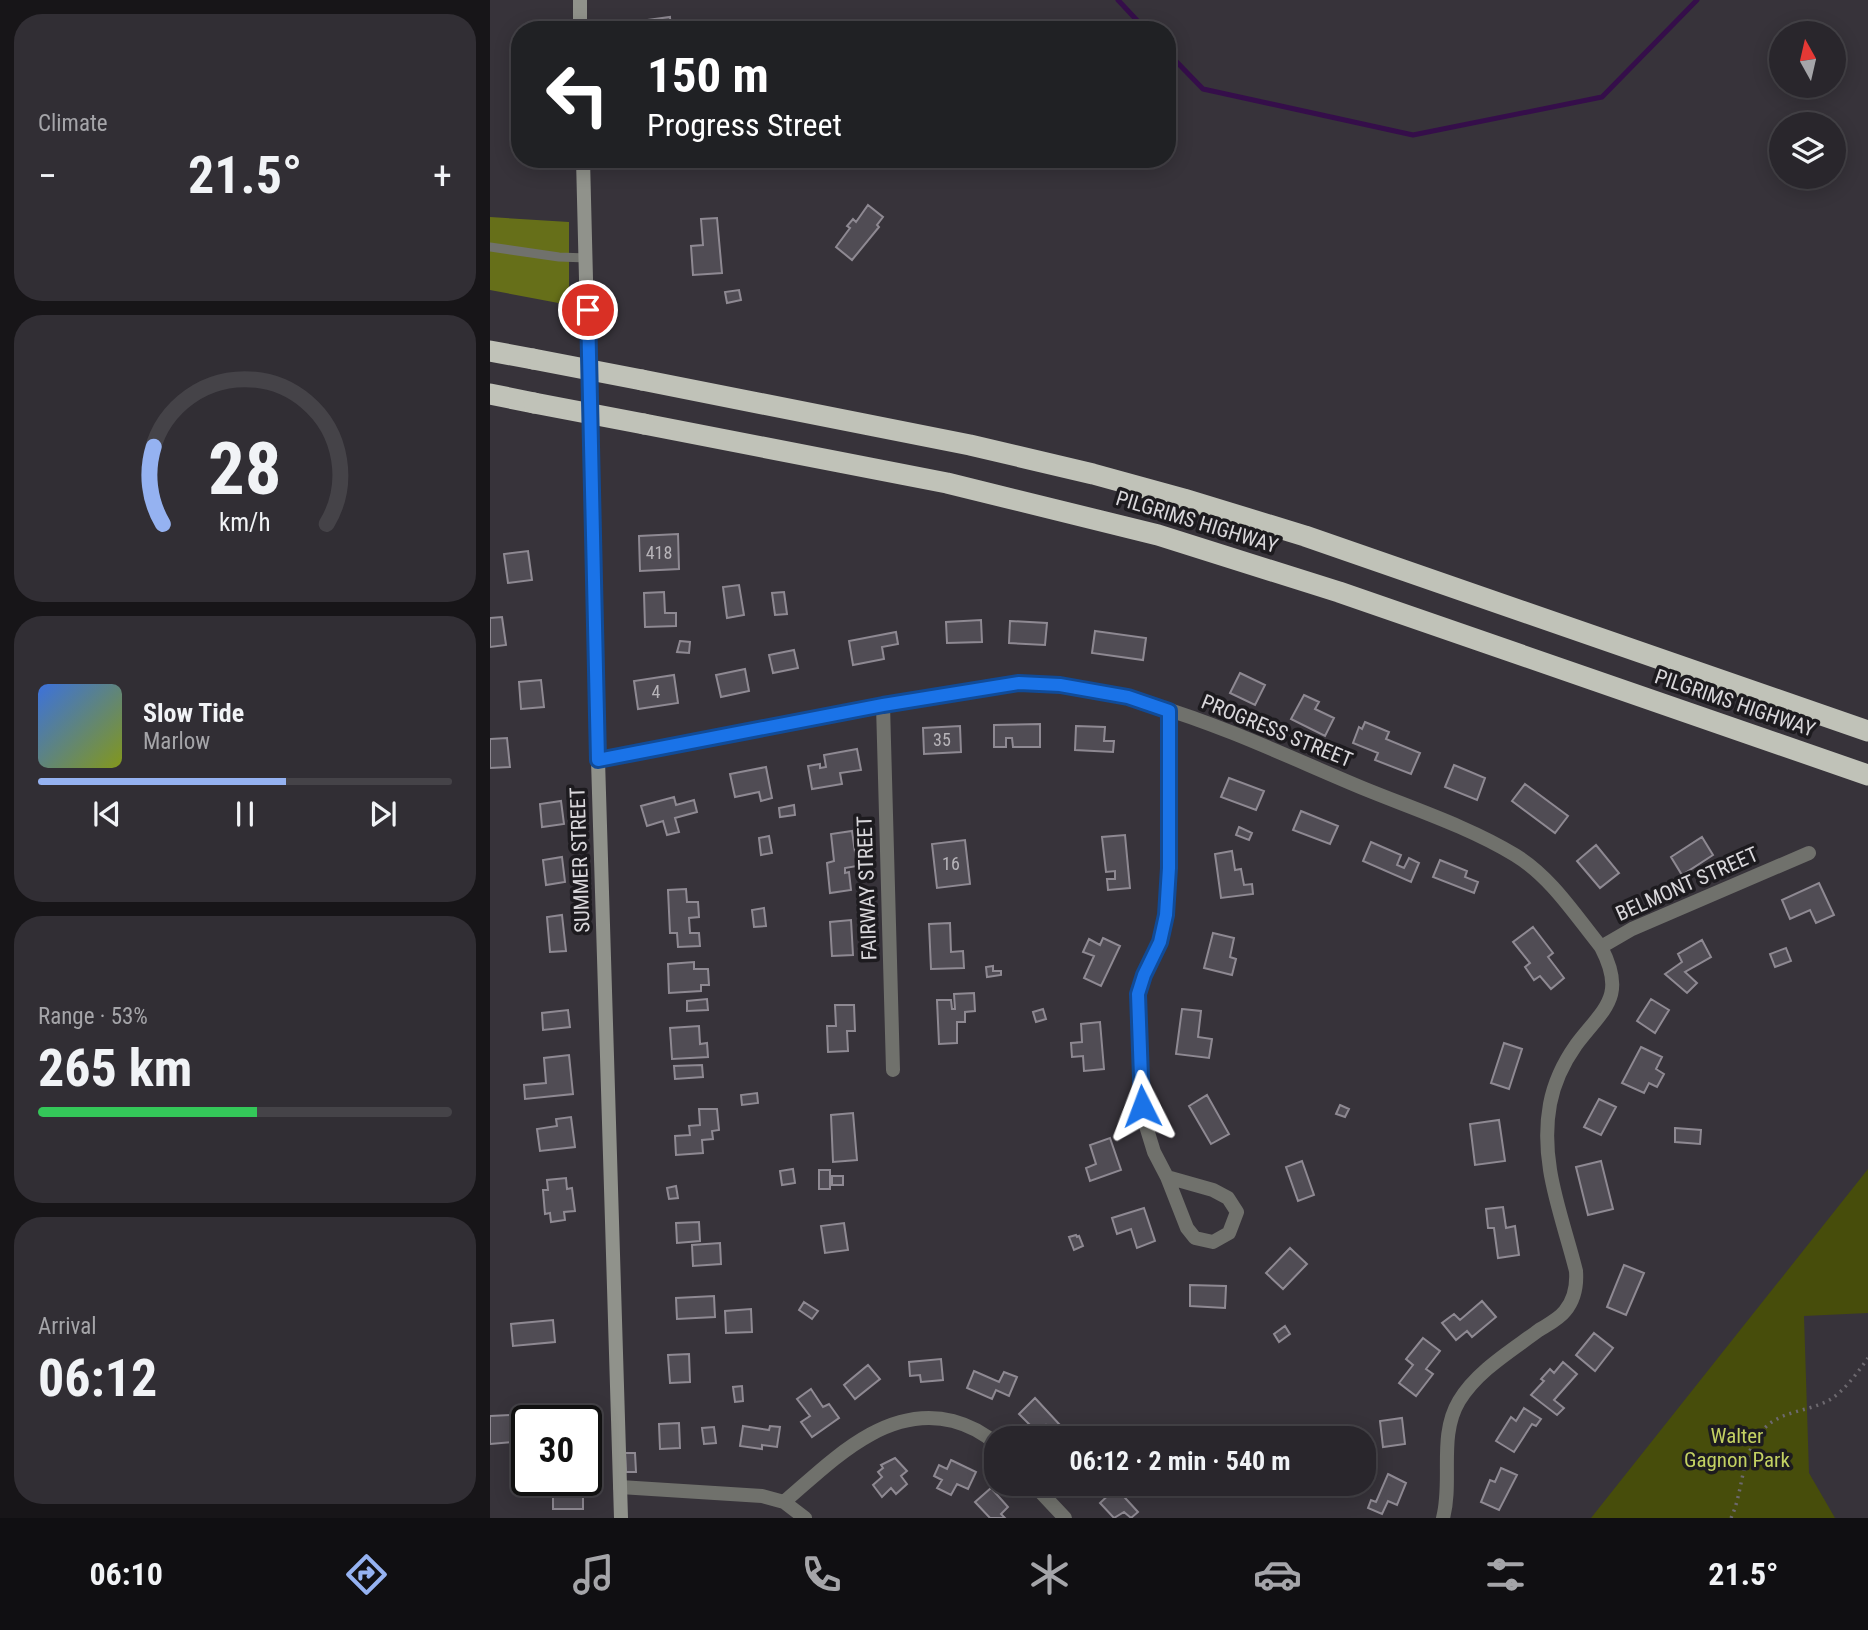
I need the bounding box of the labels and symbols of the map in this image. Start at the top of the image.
north arrow [1769,21,1846,98]
pin [558,280,618,340]
street label: PILGRIMS HIGHWAY [1113,486,1281,558]
house number: 418 [646,542,672,563]
street label: PILGRIMS HIGHWAY [1652,664,1818,742]
house number: 4 [652,681,661,702]
street label: PROGRESS STREET [1198,690,1356,772]
house number: 35 [933,729,951,750]
street label: SUMMER STREET [565,787,595,933]
street label: FAIRWAY STREET [852,815,882,961]
street label: BELMONT STREET [1612,842,1762,926]
house number: 16 [942,853,960,874]
position arrow [1105,1069,1179,1143]
speed limit sign: 30 [511,1405,602,1496]
park label: Walter Gagnon Park [1684,1424,1791,1472]

